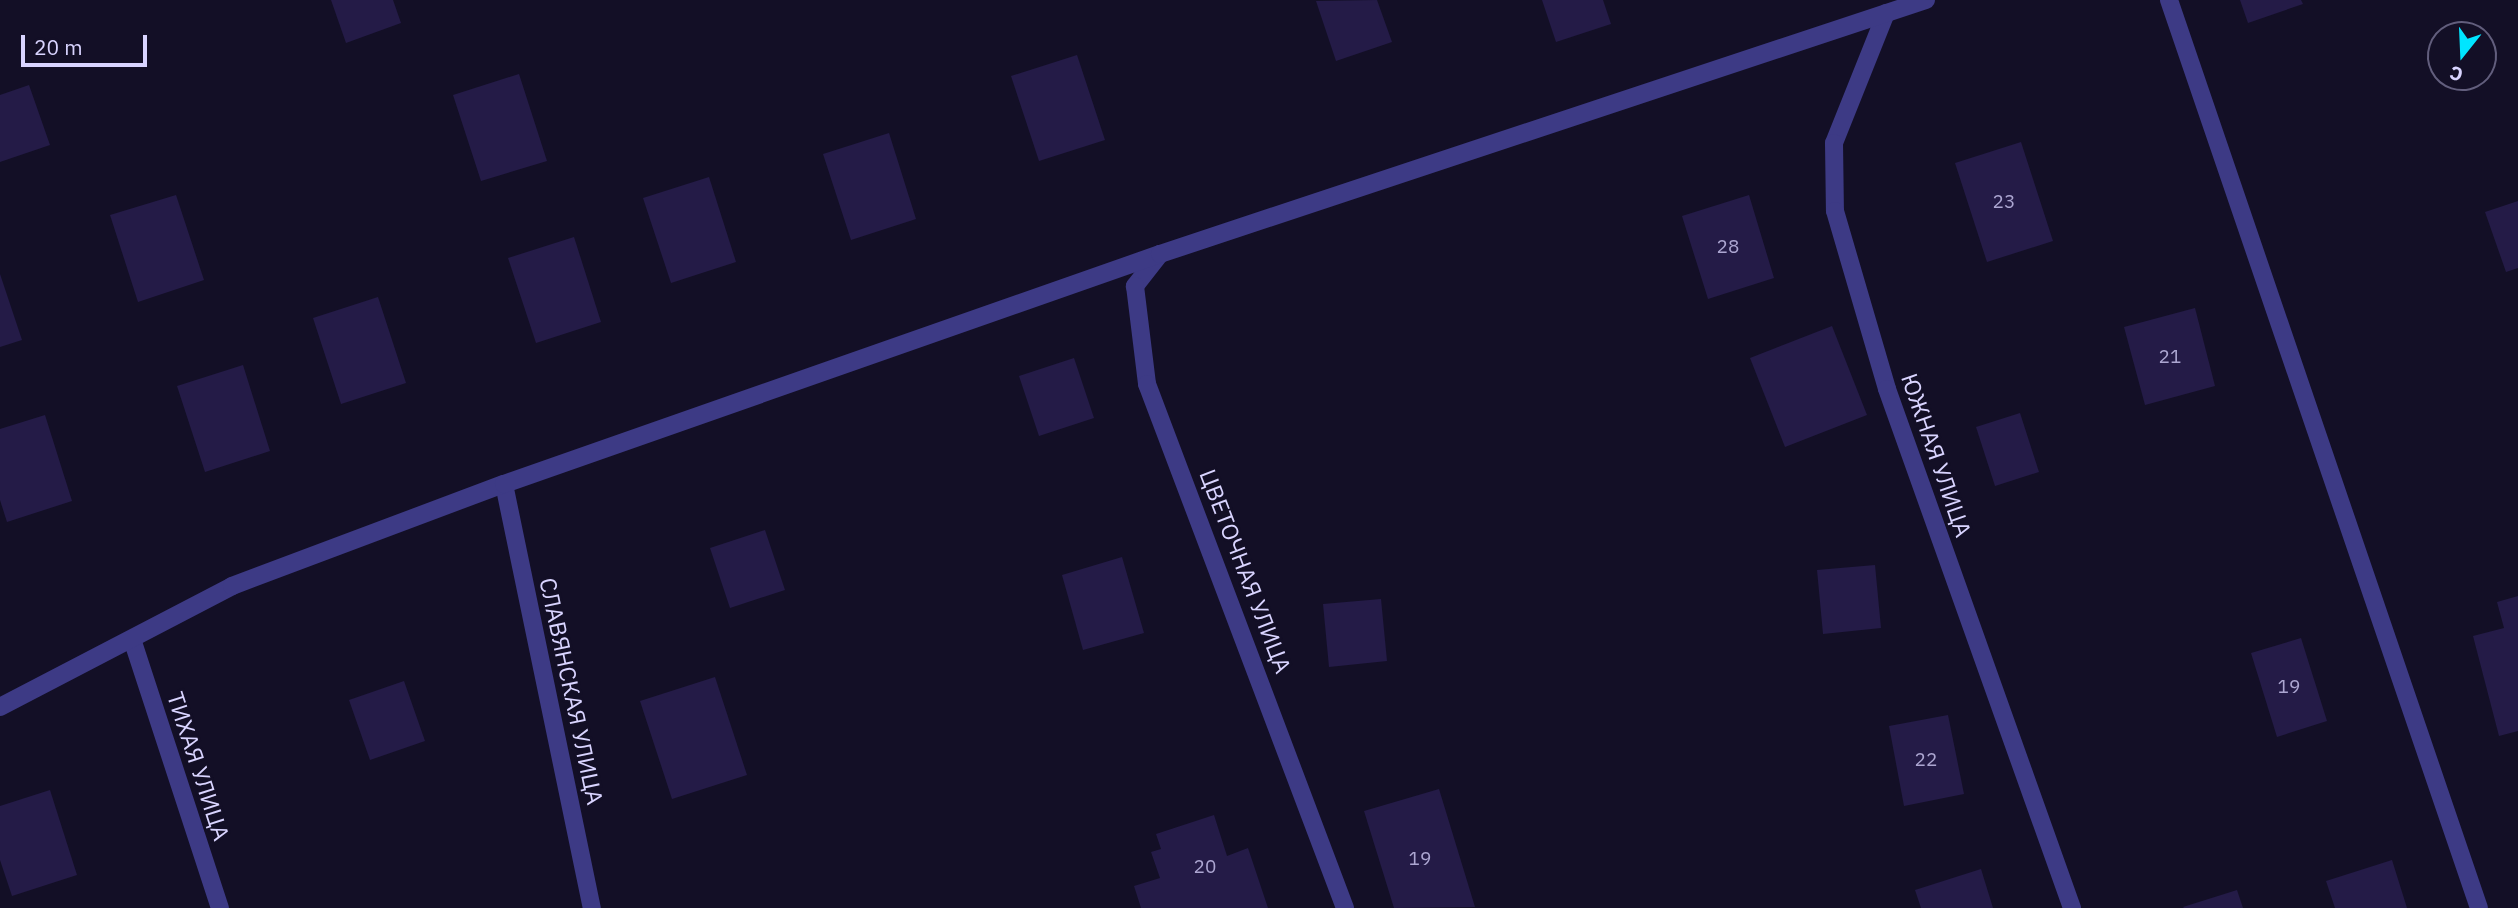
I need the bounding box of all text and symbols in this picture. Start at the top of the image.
scale bar [24,21,150,65]
north arrow [2427,21,2497,91]
text: 20 m [34,33,83,61]
text: С [2447,61,2466,87]
house number: 23 [1993,191,2015,213]
house number: 28 [1717,236,1739,258]
house number: 21 [2159,346,2181,368]
street label: ЮЖНАЯ УЛИЦА [1896,370,1978,540]
street label: ЦВЕТОЧНАЯ УЛИЦА [1194,465,1298,677]
street label: СЛАВЯНСКАЯ УЛИЦА [534,575,610,807]
house number: 19 [2278,676,2300,698]
street label: ТИХАЯ УЛИЦА [162,688,236,844]
house number: 22 [1915,749,1937,771]
house number: 19 [1409,848,1431,870]
house number: 20 [1194,856,1216,878]

